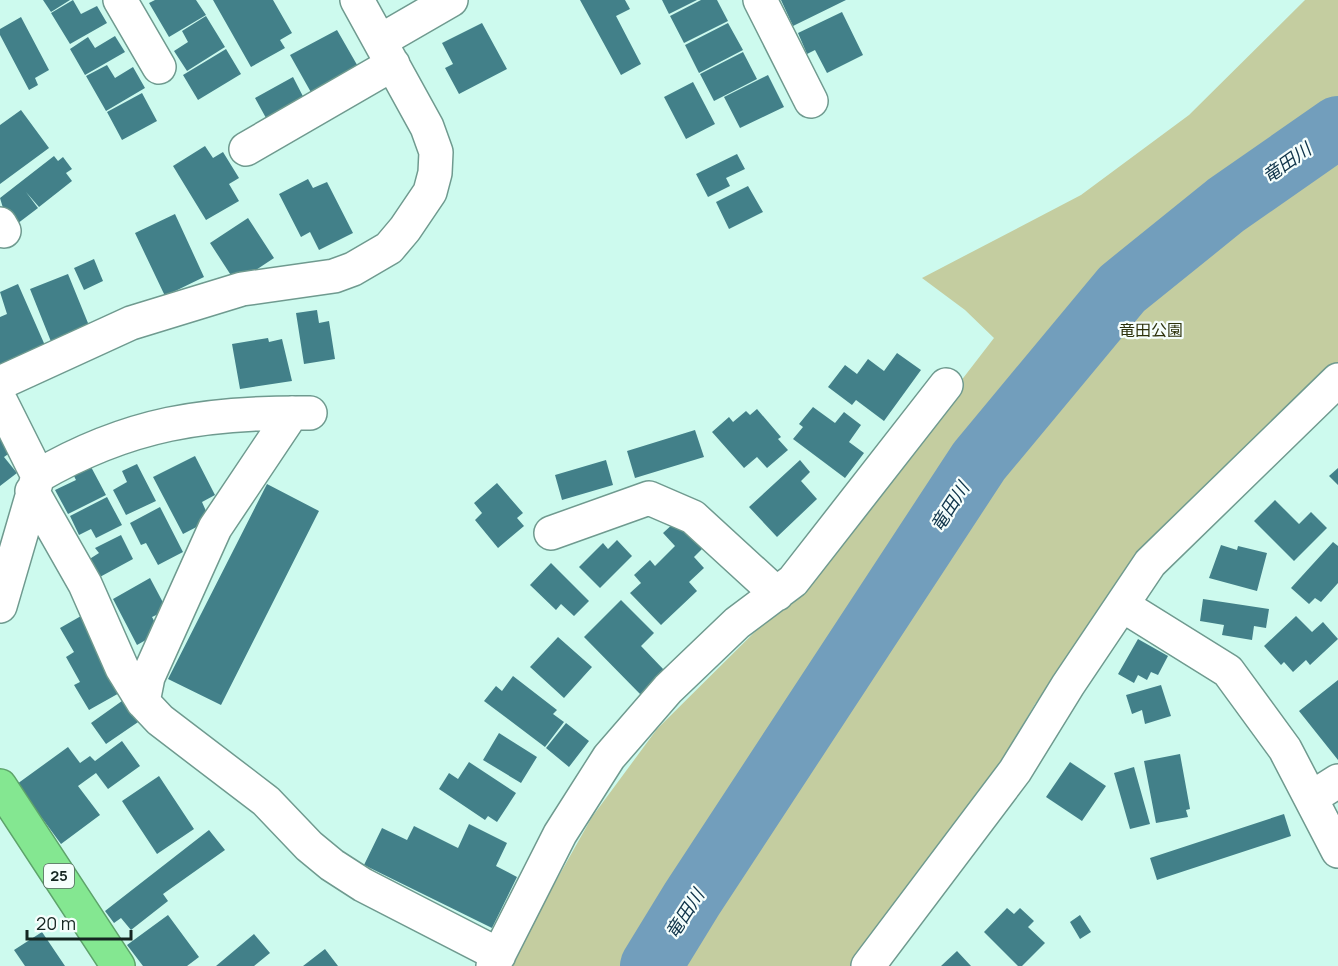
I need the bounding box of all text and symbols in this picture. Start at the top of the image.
water label: 竜田川 [1257,136,1317,187]
park label: 竜田公園 [1119,319,1183,341]
water label: 竜田川 [924,476,975,536]
road number: 25 [44,864,74,888]
water label: 竜田川 [659,883,710,943]
scale bar [27,903,130,941]
text: 20 m [36,911,76,935]

